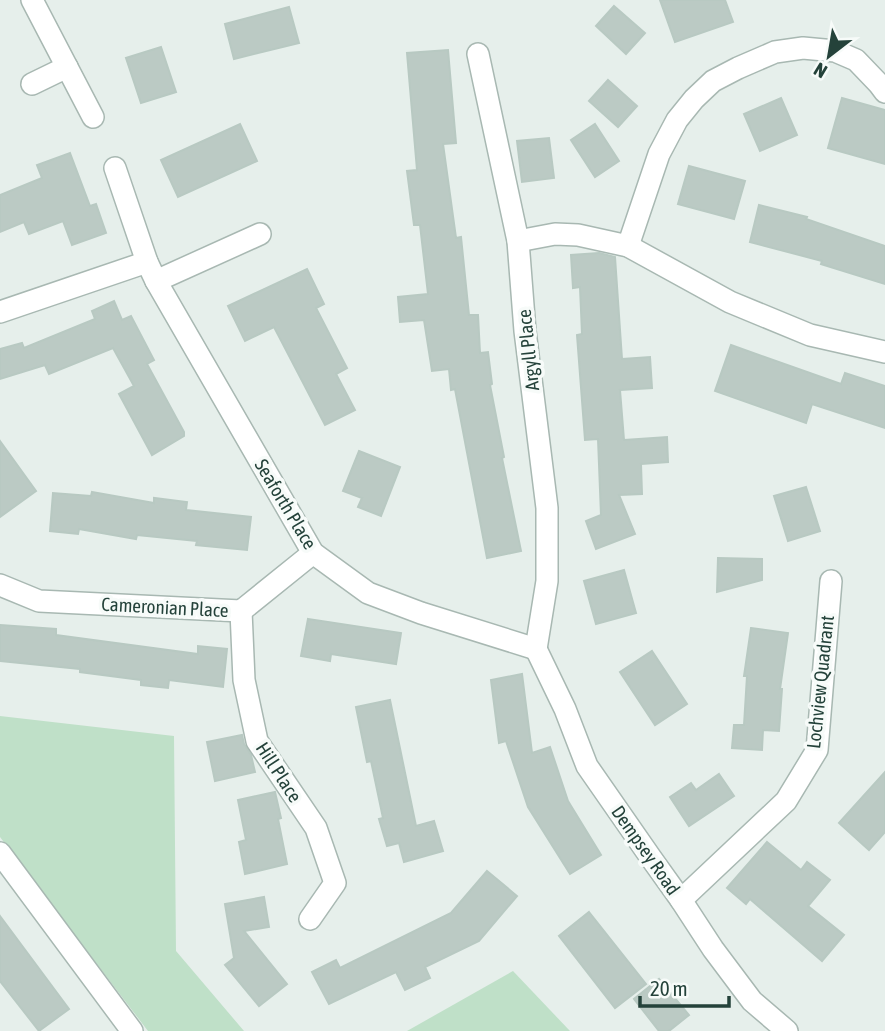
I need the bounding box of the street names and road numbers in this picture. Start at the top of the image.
street label: Argyll Place [513,308,543,392]
street label: Seaforth Place [251,455,321,553]
street label: Cameronian Place [101,593,229,621]
street label: Lochview Quadrant [802,614,838,750]
street label: Hill Place [252,738,306,806]
street label: Dempsey Road [607,801,685,899]

